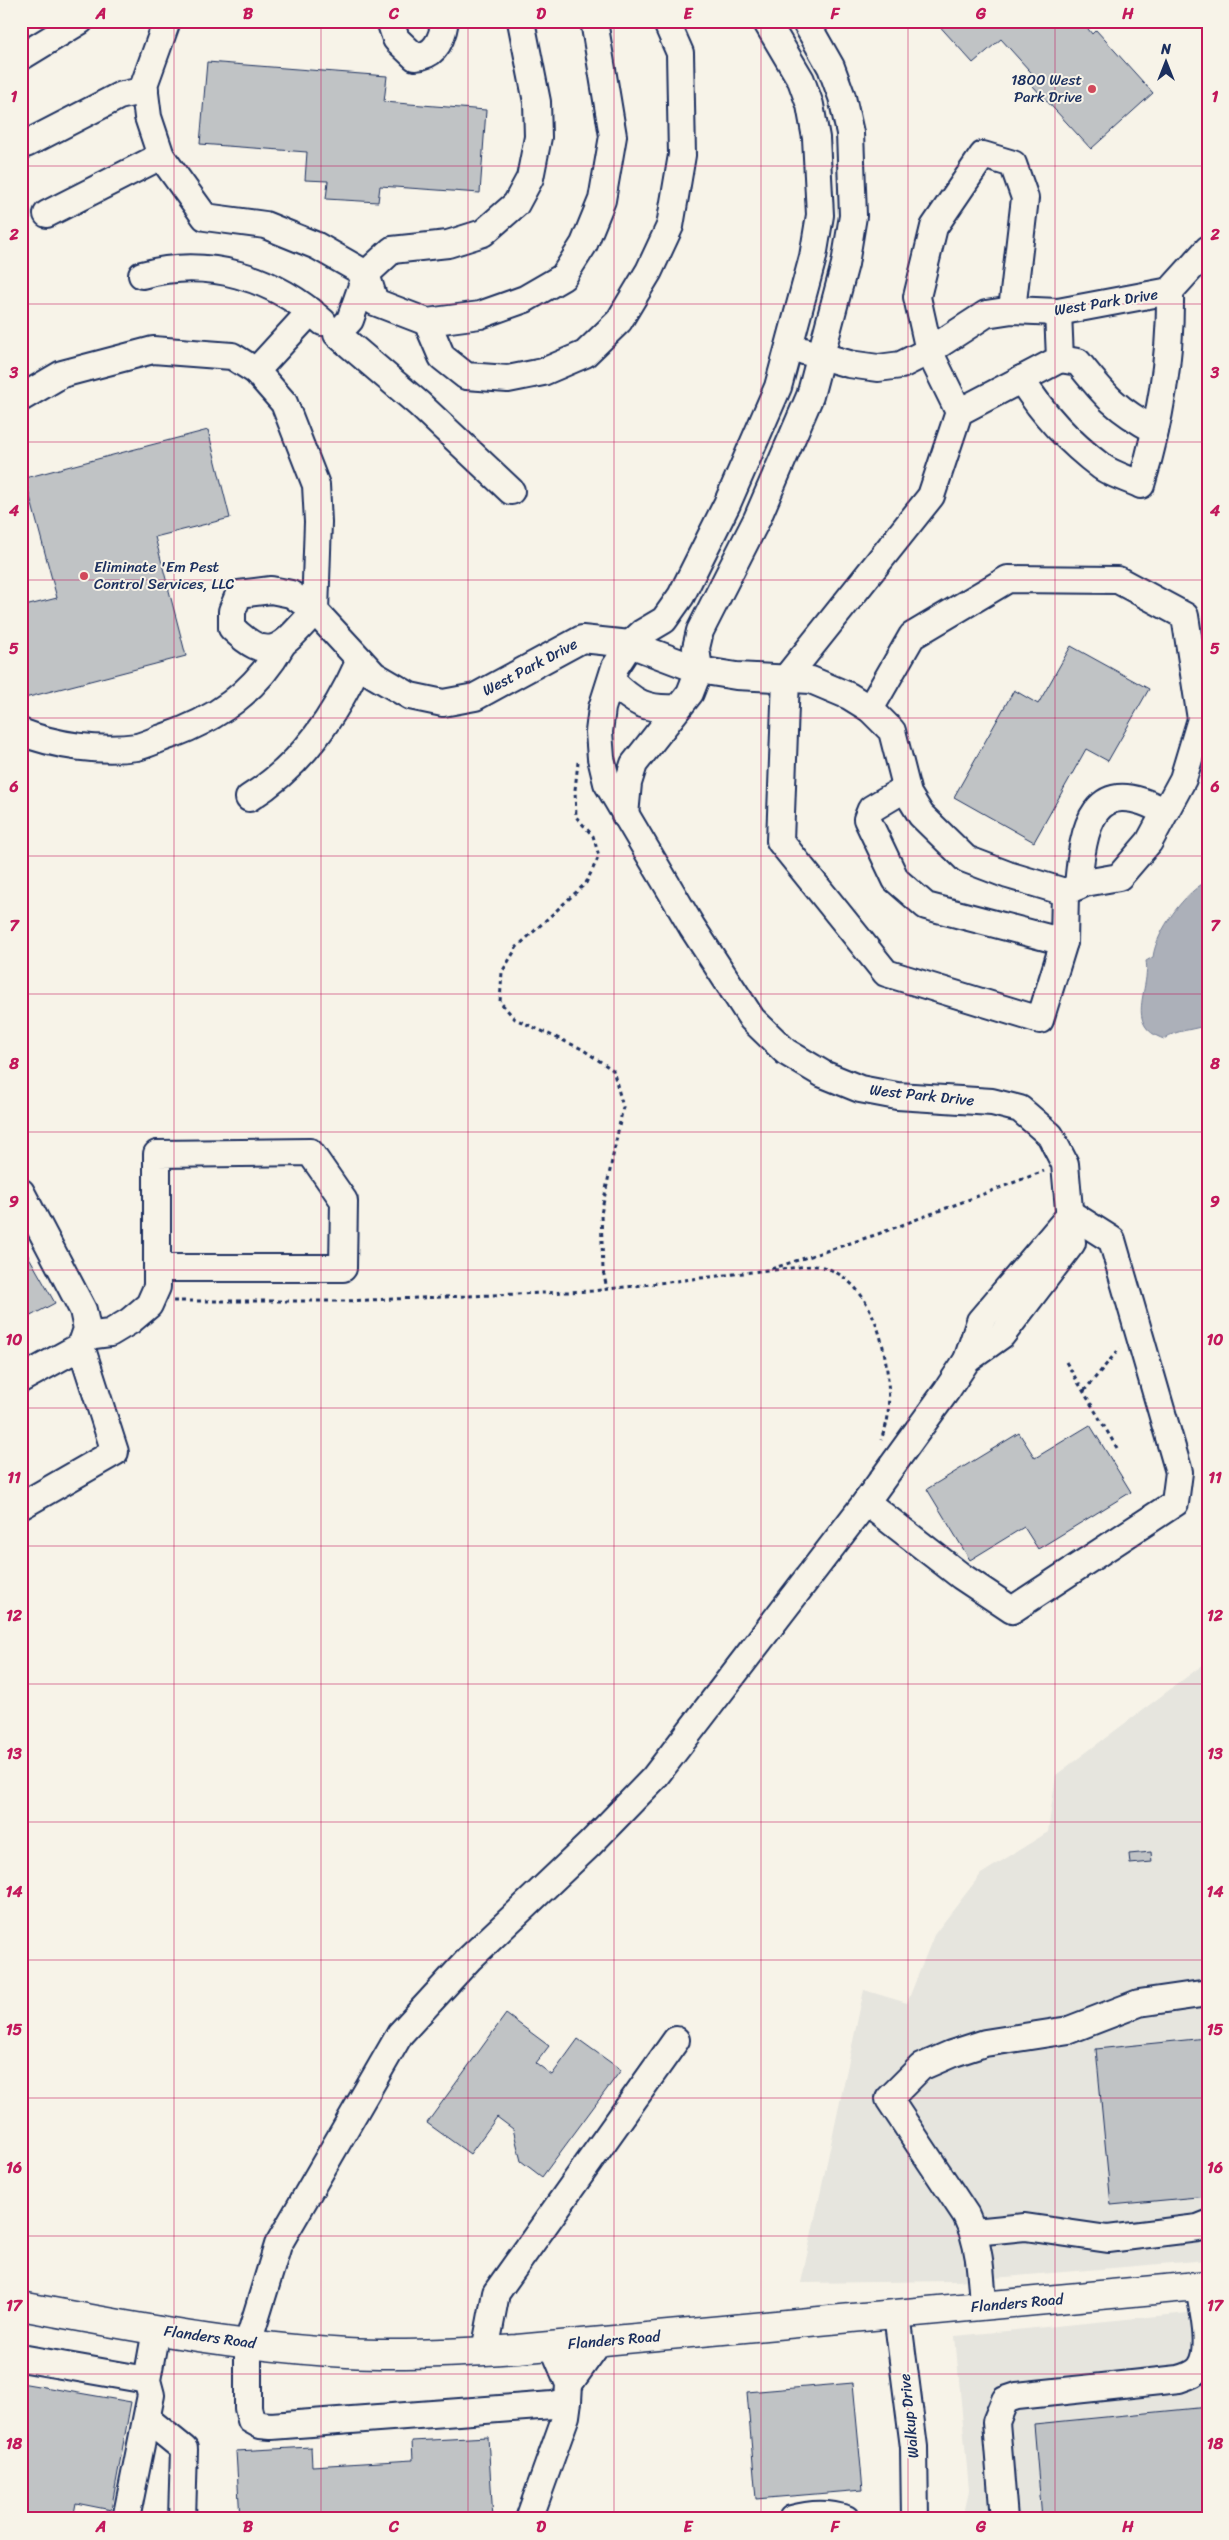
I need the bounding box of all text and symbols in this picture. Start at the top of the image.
text: A [95,0,106,28]
text: B [243,0,254,28]
text: C [388,0,400,28]
text: D [536,0,546,28]
text: E [684,0,694,28]
text: F [830,0,841,28]
text: G [975,0,987,28]
text: H [1121,0,1134,28]
text: N [1160,37,1171,62]
north arrow [1142,38,1192,88]
place label: 1800 West Park Drive [1011,67,1082,110]
text: 1 [11,82,18,111]
text: 1 [1212,82,1219,111]
marker: 1800 West Park Drive [1086,83,1098,95]
text: 2 [8,220,19,249]
text: 2 [1209,220,1220,249]
street label: West Park Drive [1052,281,1160,323]
text: 3 [9,358,19,387]
text: 3 [1210,358,1220,387]
text: 4 [8,496,19,525]
text: 4 [1209,496,1220,525]
place label: Eliminate 'Em Pest Control Services, LLC [94,554,234,597]
marker: Eliminate 'Em Pest Control Services, LLC [78,570,90,582]
street label: West Park Drive [478,631,583,703]
text: 5 [9,634,19,663]
text: 5 [1210,634,1220,663]
text: 6 [8,772,19,801]
text: 6 [1209,772,1220,801]
text: 7 [9,911,20,940]
text: 7 [1210,911,1221,940]
text: 8 [8,1049,19,1078]
text: 8 [1209,1049,1220,1078]
street label: West Park Drive [868,1077,976,1113]
text: 9 [9,1187,19,1216]
text: 9 [1210,1187,1220,1216]
text: 10 [6,1325,22,1354]
text: 10 [1207,1325,1223,1354]
text: 11 [7,1463,21,1492]
text: 11 [1208,1463,1222,1492]
text: 12 [6,1601,23,1630]
text: 12 [1207,1601,1224,1630]
text: 13 [6,1739,22,1768]
text: 13 [1207,1739,1223,1768]
text: 14 [6,1877,22,1906]
text: 14 [1207,1877,1223,1906]
text: 15 [6,2015,23,2044]
text: 15 [1207,2015,1224,2044]
text: 16 [6,2153,22,2182]
text: 16 [1207,2153,1223,2182]
street label: Flanders Road [970,2286,1065,2320]
text: 17 [6,2291,24,2320]
text: 17 [1207,2291,1225,2320]
street label: Flanders Road [162,2318,259,2356]
street label: Flanders Road [567,2323,662,2357]
street label: Walkup Drive [892,2372,926,2460]
text: 18 [6,2429,23,2458]
text: 18 [1207,2429,1224,2458]
text: A [95,2512,106,2540]
text: B [243,2512,254,2540]
text: C [388,2512,400,2540]
text: D [536,2512,546,2540]
text: E [684,2512,694,2540]
text: F [830,2512,841,2540]
text: G [975,2512,987,2540]
text: H [1121,2512,1134,2540]

